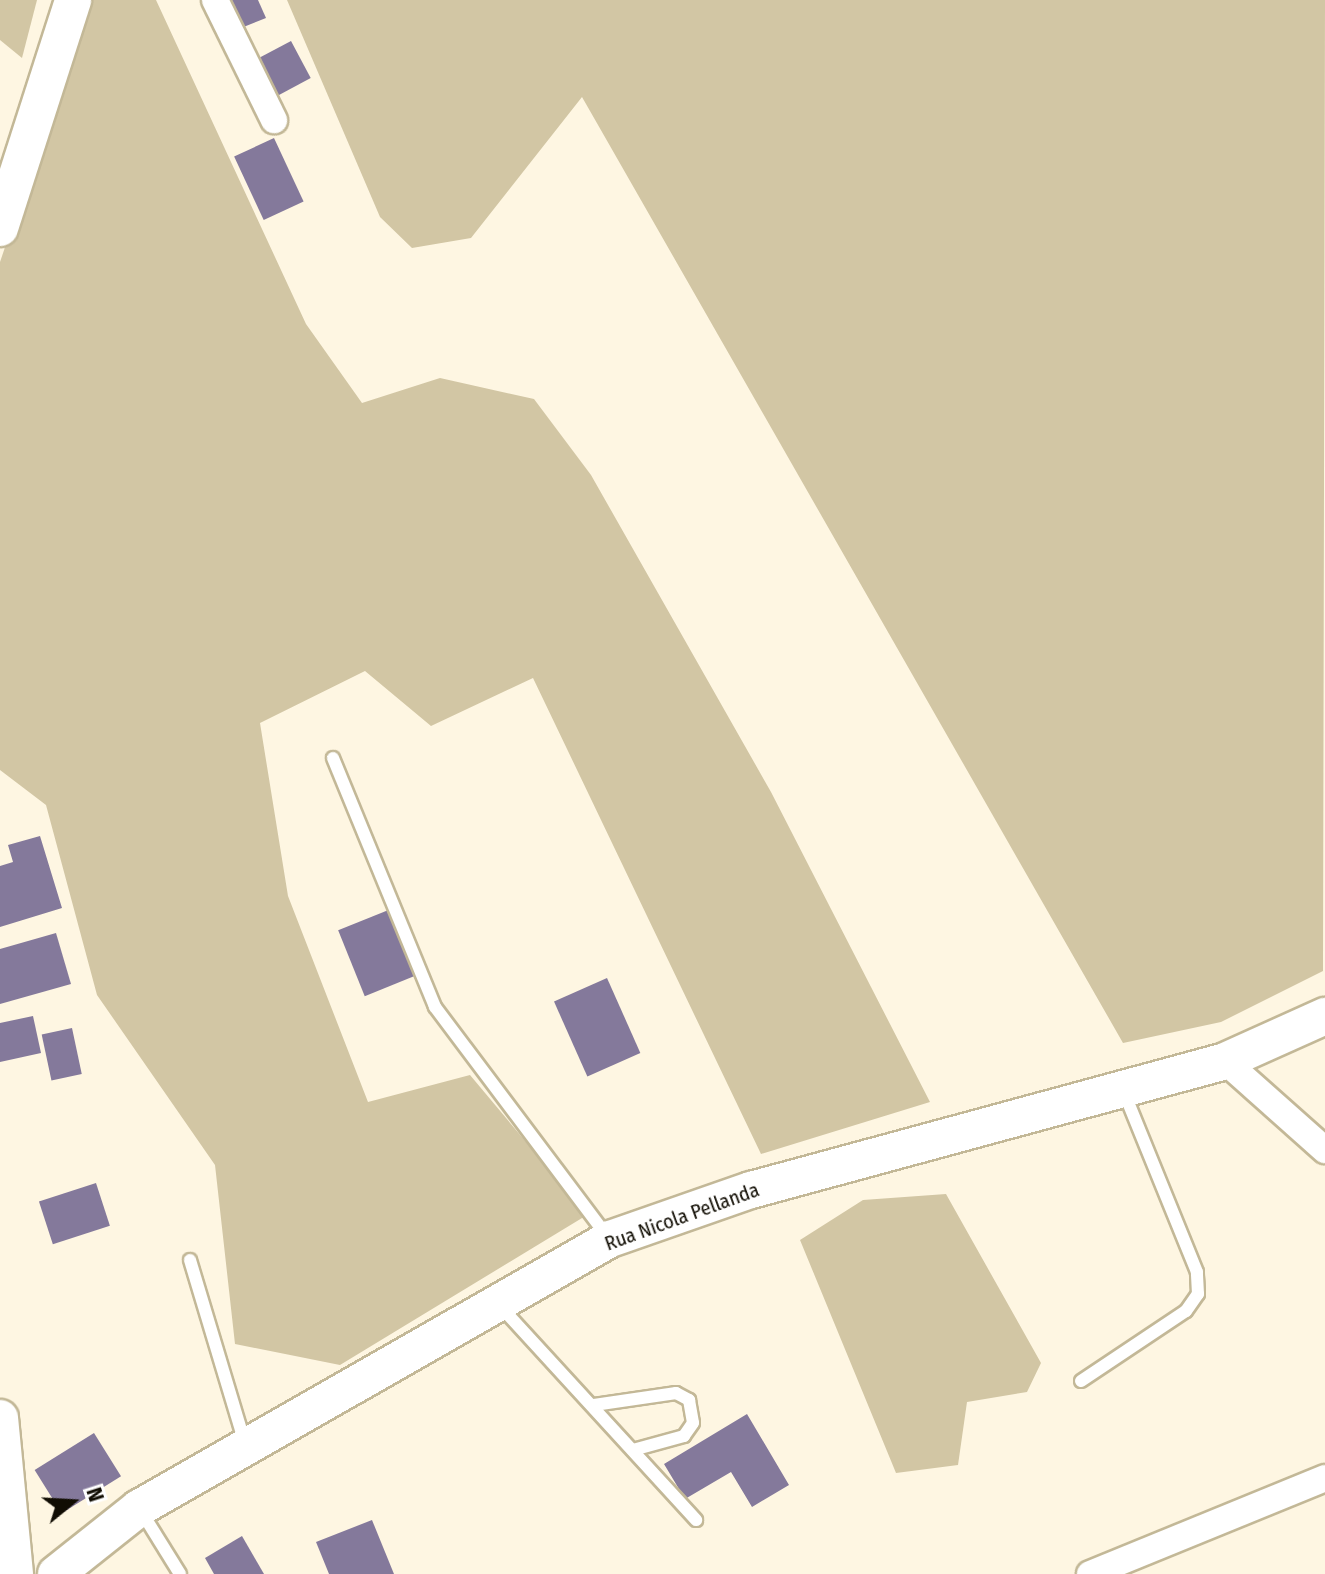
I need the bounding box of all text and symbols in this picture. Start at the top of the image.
street label: Rua Nicola Pellanda [602,1178,762,1256]
north arrow [32,1462,112,1542]
text: N [80,1484,110,1505]

